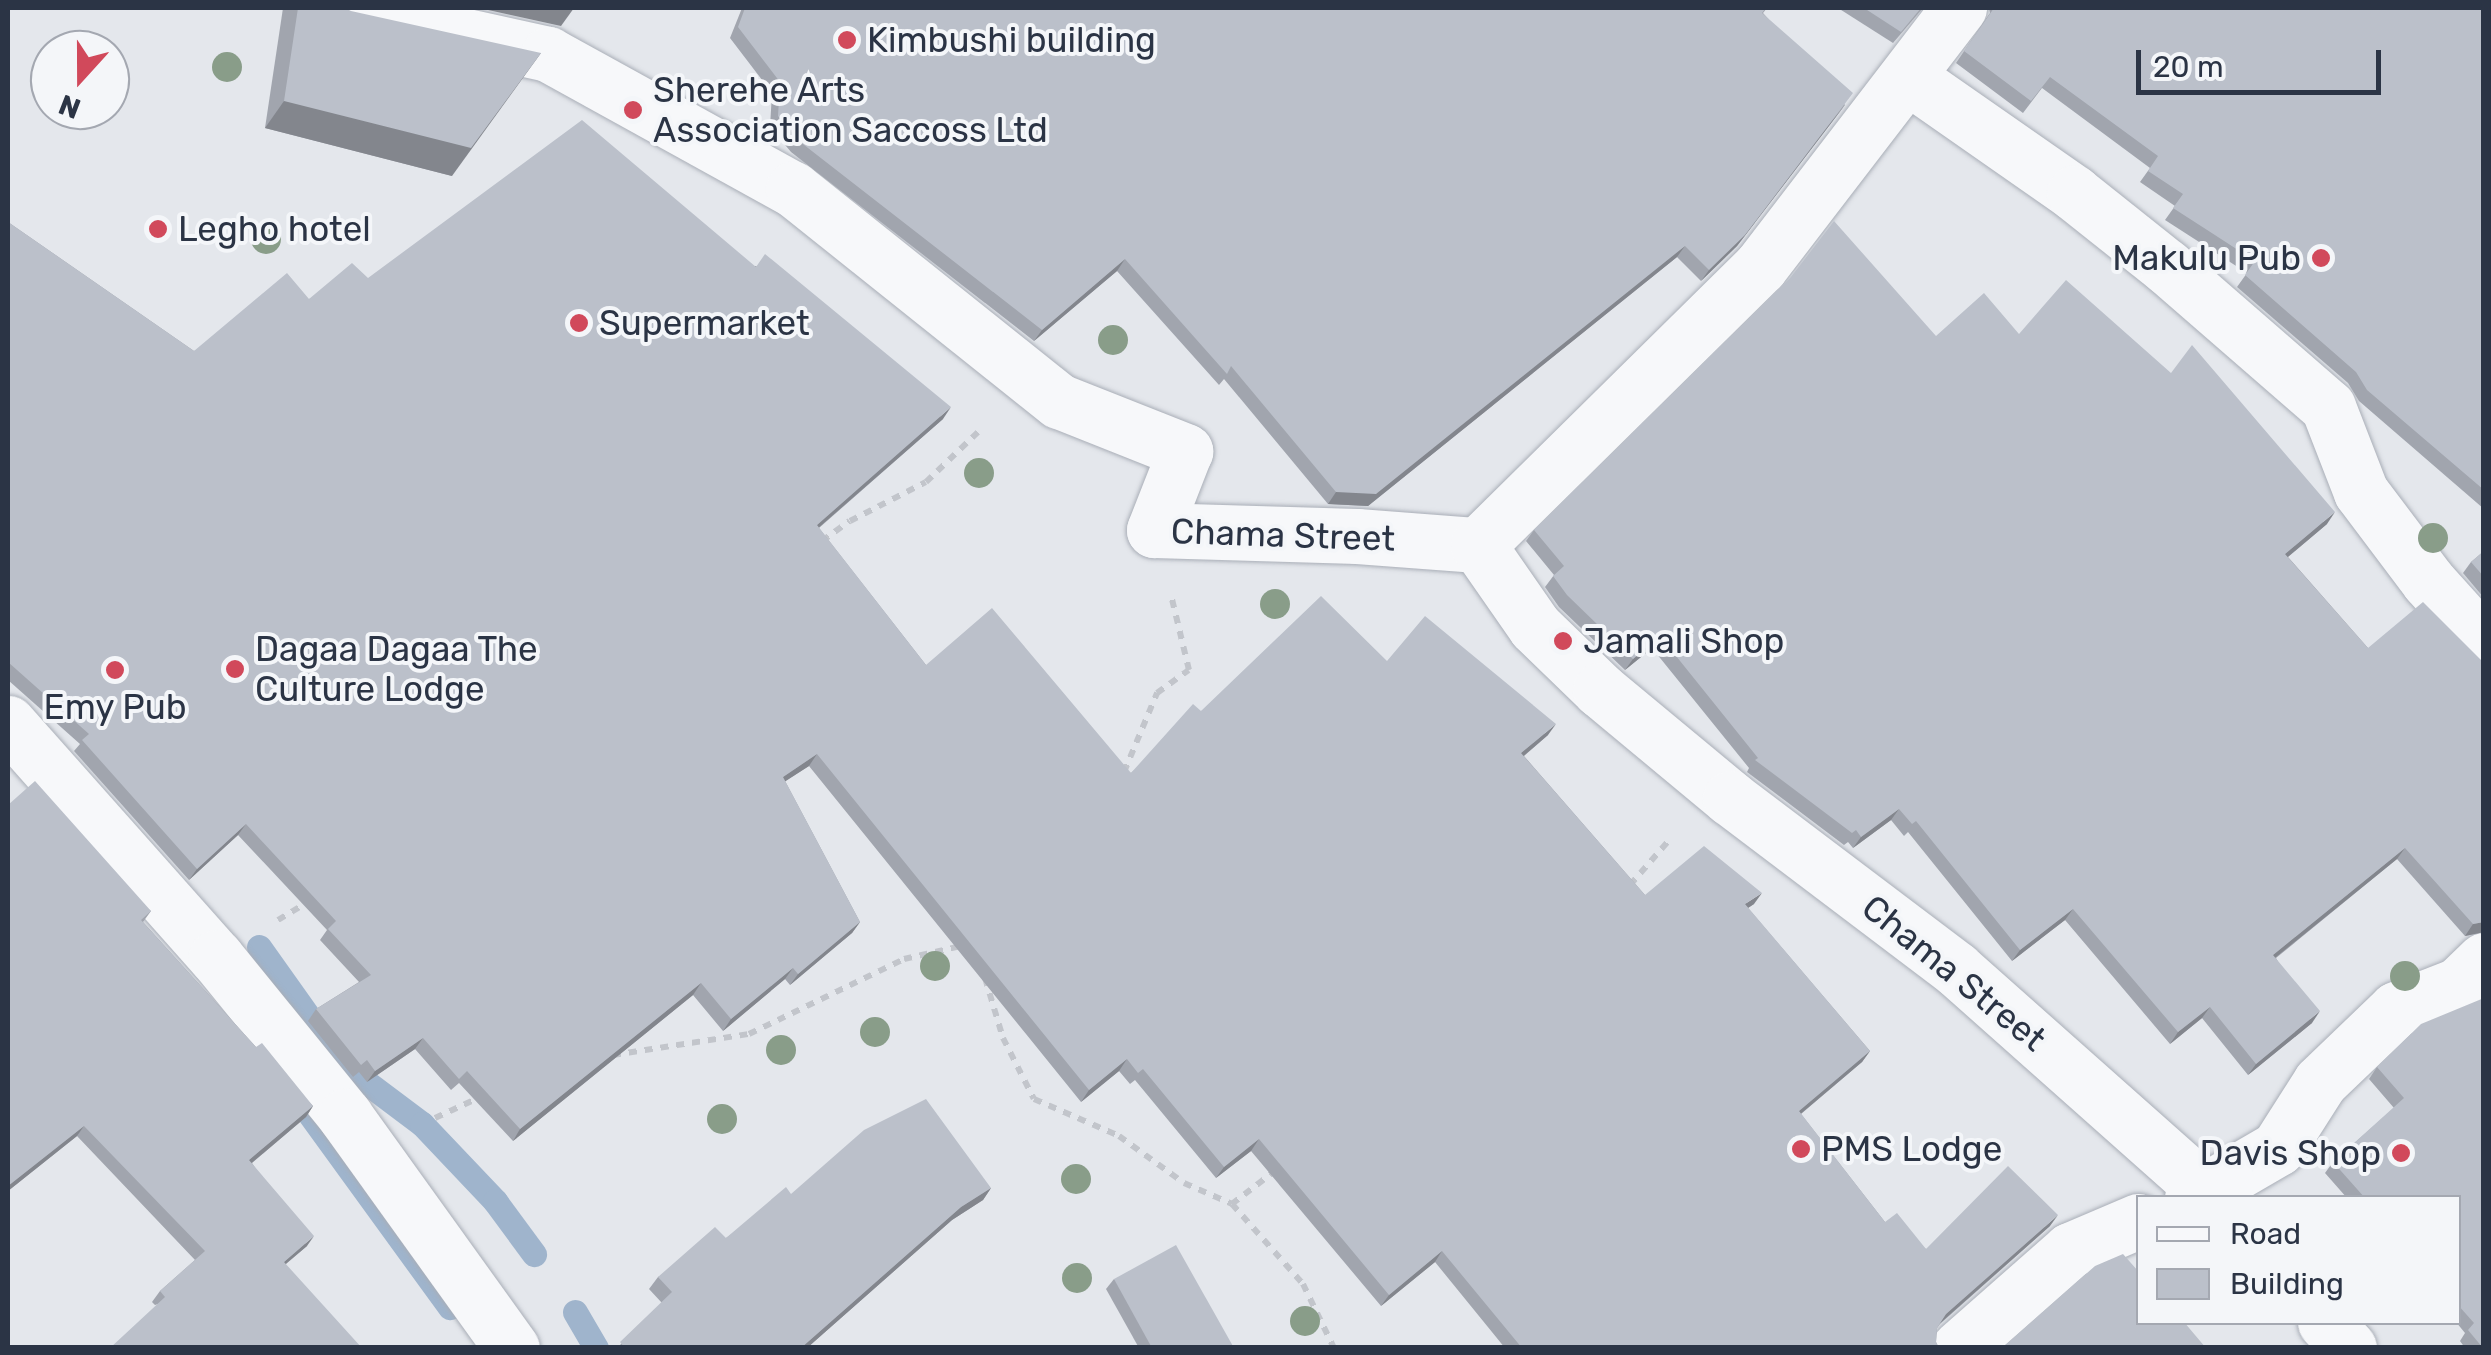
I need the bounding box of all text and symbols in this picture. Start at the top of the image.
place label: Kimbushi building [867,19,1156,61]
marker: Kimbushi building [836,29,858,51]
north arrow [30,30,130,130]
scale bar [2141,30,2386,92]
text: 20 m [2153,49,2224,85]
place label: Sherehe Arts Association Saccoss Ltd [653,69,1048,151]
text: N [54,88,85,126]
marker: Sherehe Arts Association Saccoss Ltd [622,99,644,121]
place label: Legho hotel [178,208,371,250]
marker: Legho hotel [147,218,169,240]
place label: Makulu Pub [2112,237,2301,279]
marker: Makulu Pub [2310,247,2332,269]
place label: Supermarket [599,302,810,344]
marker: Supermarket [568,312,590,334]
street label: Chama Street [1170,510,1396,560]
place label: Jamali Shop [1583,620,1784,662]
place label: Dagaa Dagaa The Culture Lodge [255,628,539,710]
marker: Jamali Shop [1552,630,1574,652]
marker: Dagaa Dagaa The Culture Lodge [224,658,246,680]
marker: Emy Pub [104,659,126,681]
place label: Emy Pub [43,686,187,728]
street label: Chama Street [1854,886,2054,1060]
place label: PMS Lodge [1821,1128,2002,1170]
place label: Davis Shop [2200,1132,2381,1174]
marker: PMS Lodge [1790,1138,1812,1160]
marker: Davis Shop [2390,1142,2412,1164]
legend [2136,1195,2461,1325]
text: Road [2230,1216,2301,1252]
text: Building [2230,1266,2344,1302]

